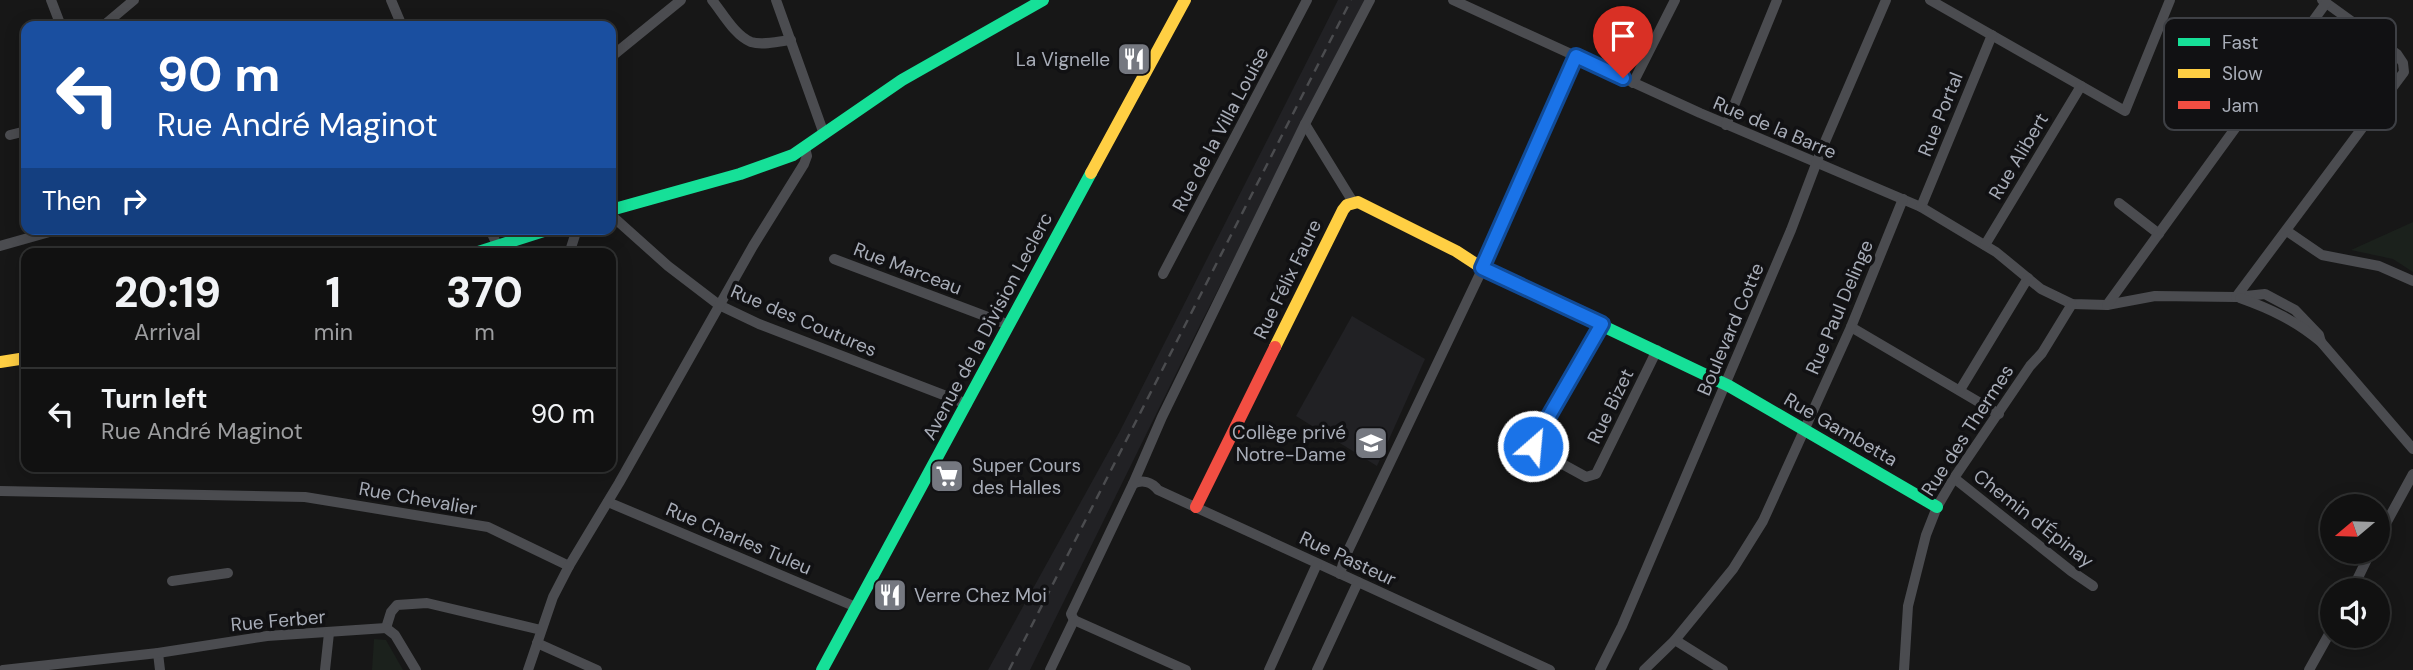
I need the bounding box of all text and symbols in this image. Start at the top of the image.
pin [1593,6,1653,78]
icon: arrive [1604,17,1642,55]
legend [2164,18,2396,130]
text: Fast [2222,30,2258,55]
restaurant icon: La Vignelle [1115,40,1153,78]
text: 90 m [157,42,280,106]
street label: Rue de la Villa Louise [1166,42,1274,216]
place label: La Vignelle [1016,47,1110,72]
icon: left [42,49,133,140]
text: Slow [2222,61,2263,86]
street label: Rue Portal [1912,68,1969,160]
street label: Rue de la Barre [1709,90,1840,165]
text: Jam [2222,93,2259,118]
text: Rue André Maginot [157,104,438,146]
street label: Rue Alibert [1983,108,2054,204]
icon: right [115,182,153,220]
text: Then [42,184,101,218]
street label: Avenue de la Division Leclerc [917,208,1058,444]
street label: Rue Félix Faure [1248,215,1327,343]
street label: Rue Marceau [850,236,965,301]
street label: Rue Paul Delinge [1800,236,1879,378]
street label: Boulevard Cotte [1691,259,1770,399]
text: 20:19 [114,265,221,320]
text: 1 [326,265,341,320]
text: 370 [446,265,523,320]
street label: Rue des Coutures [727,278,881,363]
text: Arrival [134,317,201,347]
text: min [314,317,353,347]
text: m [474,317,495,347]
street label: Rue des Thermes [1916,360,2019,501]
street label: Rue Bizet [1582,364,1639,448]
text: Turn left [101,382,208,416]
street label: Rue Gambetta [1779,387,1902,472]
icon: left [42,395,80,433]
text: 90 m [531,397,595,431]
position arrow [1496,409,1570,483]
text: Rue André Maginot [101,416,303,446]
place label: Collège privé Notre-Dame [1232,420,1346,467]
school or university icon: Collège privé Notre-Dame [1352,424,1390,462]
place label: Super Cours des Halles [972,453,1081,500]
supermarket icon: Super Cours des Halles [928,457,966,495]
street label: Chemin d'Épinay [1968,463,2099,574]
street label: Rue Chevalier [357,476,479,521]
north arrow [2320,494,2390,564]
map controls [2320,494,2390,648]
street label: Rue Charles Tuleu [662,496,816,580]
street label: Rue Pasteur [1295,525,1400,592]
restaurant icon: Verre Chez Moi [871,576,909,614]
button: sound [2320,578,2390,648]
place label: Verre Chez Moi [914,583,1047,608]
street label: Rue Ferber [229,604,327,637]

